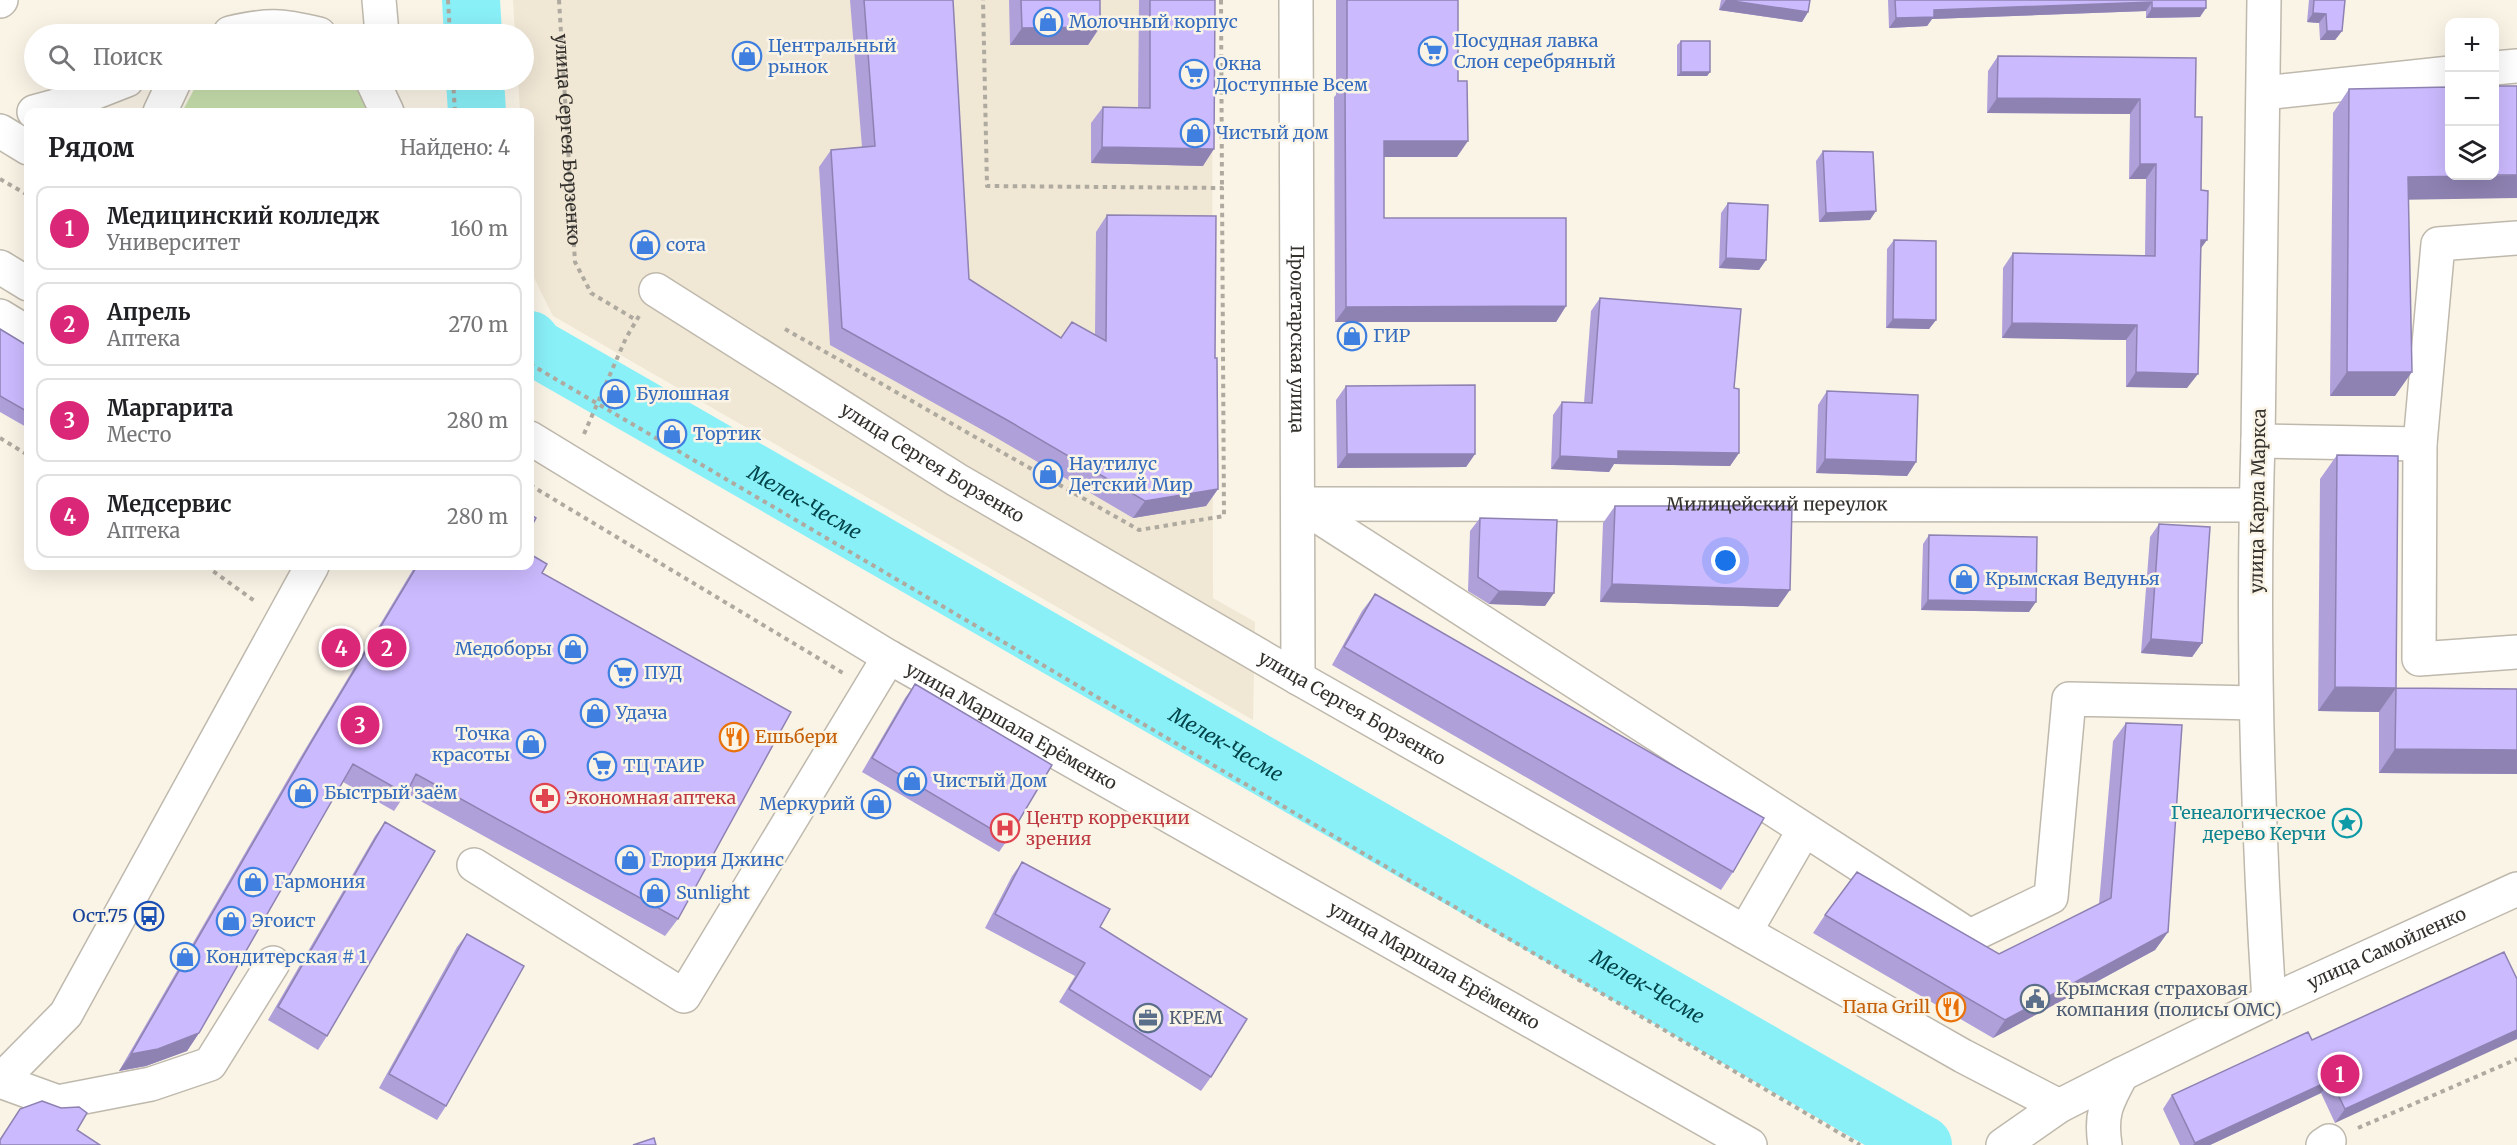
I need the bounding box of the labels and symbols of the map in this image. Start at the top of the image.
shop icon: Молочный корпус [1032,6,1064,38]
place label: Молочный корпус [1069,10,1238,33]
place label: Посудная лавка Слон серебряный [1454,29,1616,73]
street label: улица Сергея Борзенко [550,33,586,246]
place label: Центральный рынок [768,34,896,78]
supermarket icon: Посудная лавка Слон серебряный [1417,35,1449,67]
shop icon: Центральный рынок [731,40,763,72]
place label: Окна Доступные Всем [1215,52,1368,96]
supermarket icon: Окна Доступные Всем [1178,58,1210,90]
shop icon: Чистый дом [1179,117,1211,149]
place label: Чистый дом [1216,121,1329,144]
shop icon: сота [629,229,661,261]
place label: сота [666,233,706,256]
street label: Пролетарская улица [1286,245,1309,433]
shop icon: ГИР [1336,320,1368,352]
place label: ГИР [1373,324,1411,347]
shop icon: Булошная [599,378,631,410]
place label: Булошная [636,382,730,405]
street label: улица Сергея Борзенко [836,397,1029,528]
street label: улица Карла Маркса [2244,408,2271,594]
shop icon: Тортик [656,418,688,450]
place label: Тортик [693,422,762,445]
place label: Наутилус Детский Мир [1069,452,1193,496]
shop icon: Наутилус Детский Мир [1032,458,1064,490]
water label: Мелек-Чесме [743,459,866,544]
street label: Милицейский переулок [1666,492,1888,516]
your location [1711,546,1740,575]
shop icon: Крымская Ведунья [1948,563,1980,595]
place label: Крымская Ведунья [1985,567,2160,590]
pin: 4 [322,626,360,670]
pin: 2 [368,626,406,670]
shop icon: Медоборы [557,633,589,665]
place label: Медоборы [455,637,552,660]
street label: улица Сергея Борзенко [1254,645,1450,770]
supermarket icon: ПУД [607,657,639,689]
street label: улица Маршала Ерёменко [902,657,1121,795]
place label: ПУД [644,661,683,684]
shop icon: Удача [579,697,611,729]
place label: Удача [615,701,668,724]
water label: Мелек-Чесме [1164,701,1288,787]
pin: 3 [340,702,380,748]
restaurant icon: Ешьбери [718,721,750,753]
place label: Точка красоты [432,722,510,766]
place label: Ешьбери [755,725,838,748]
shop icon: Точка красоты [515,728,547,760]
supermarket icon: ТЦ ТАИР [586,750,618,782]
place label: ТЦ ТАИР [623,754,705,777]
shop icon: Чистый Дом [896,765,928,797]
place label: Чистый Дом [933,769,1048,792]
shop icon: Быстрый заём [287,777,319,809]
place label: Быстрый заём [324,781,458,804]
pharmacy icon: Экономная аптека [529,782,561,814]
place label: Экономная аптека [566,786,736,809]
shop icon: Меркурий [860,788,892,820]
place label: Меркурий [759,792,855,815]
place label: Генеалогическое дерево Керчи [2171,801,2326,845]
place label: Центр коррекции зрения [1026,806,1190,850]
place icon: Генеалогическое дерево Керчи [2331,807,2363,839]
hospital icon: Центр коррекции зрения [989,812,1021,844]
shop icon: Глория Джинс [614,844,646,876]
place label: Глория Джинс [651,848,784,871]
shop icon: Гармония [237,866,269,898]
place label: Гармония [274,870,366,893]
shop icon: Sunlight [639,877,671,909]
place label: Sunlight [676,881,750,904]
street label: улица Маршала Ерёменко [1324,896,1544,1035]
bus stop icon: Ост.75 [133,900,165,932]
street label: улица Самойленко [2303,902,2470,994]
place label: Ост.75 [73,904,128,927]
shop icon: Эгоист [215,905,247,937]
place label: Эгоист [252,909,316,932]
shop icon: Кондитерская # 1 [169,941,201,973]
water label: Мелек-Чесме [1586,943,1709,1029]
place label: Кондитерская # 1 [206,945,367,968]
place label: Крымская страховая компания (полисы ОМС) [2056,977,2282,1021]
public building icon: Крымская страховая компания (полисы ОМС) [2019,983,2051,1015]
restaurant icon: Папа Grill [1935,991,1967,1023]
place label: Папа Grill [1843,995,1930,1018]
office icon: КРЕМ [1132,1002,1164,1034]
place label: КРЕМ [1169,1006,1223,1029]
pin: 1 [2320,1052,2360,1096]

